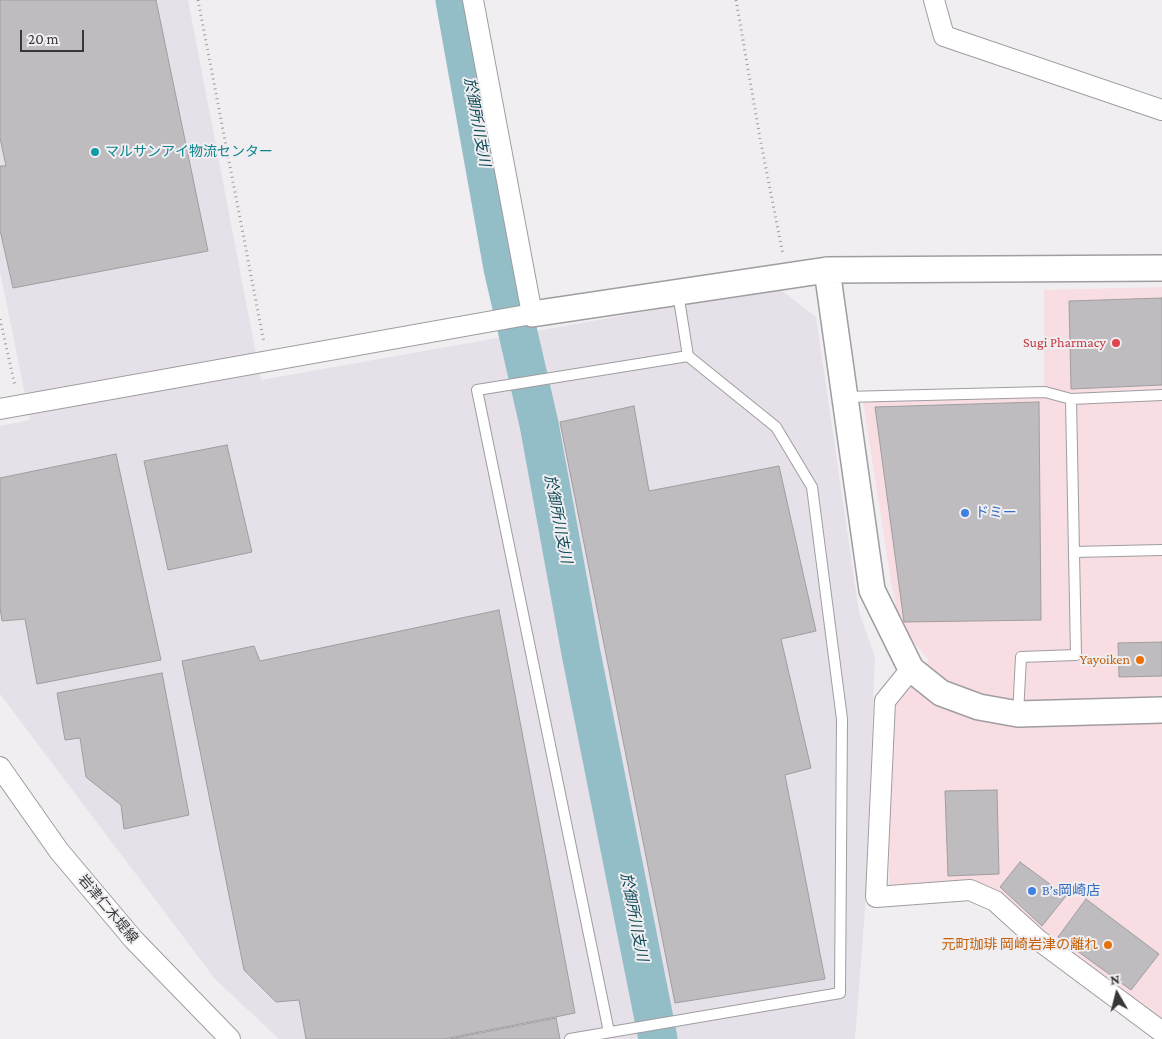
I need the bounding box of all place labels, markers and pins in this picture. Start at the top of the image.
place label: マルサンアイ物流センター [105,144,273,160]
marker: マルサンアイ物流センター [89,146,101,158]
place label: Sugi Pharmacy [1023,335,1106,351]
marker: Sugi Pharmacy [1110,337,1122,349]
place label: ドミー [975,505,1017,521]
marker: ドミー [959,507,971,519]
place label: Yayoiken [1080,652,1130,668]
marker: Yayoiken [1134,654,1146,666]
place label: B’s岡崎店 [1042,883,1100,899]
marker: B’s岡崎店 [1026,885,1038,897]
place label: 元町珈琲 岡崎岩津の離れ [941,937,1098,953]
marker: 元町珈琲 岡崎岩津の離れ [1102,939,1114,951]

